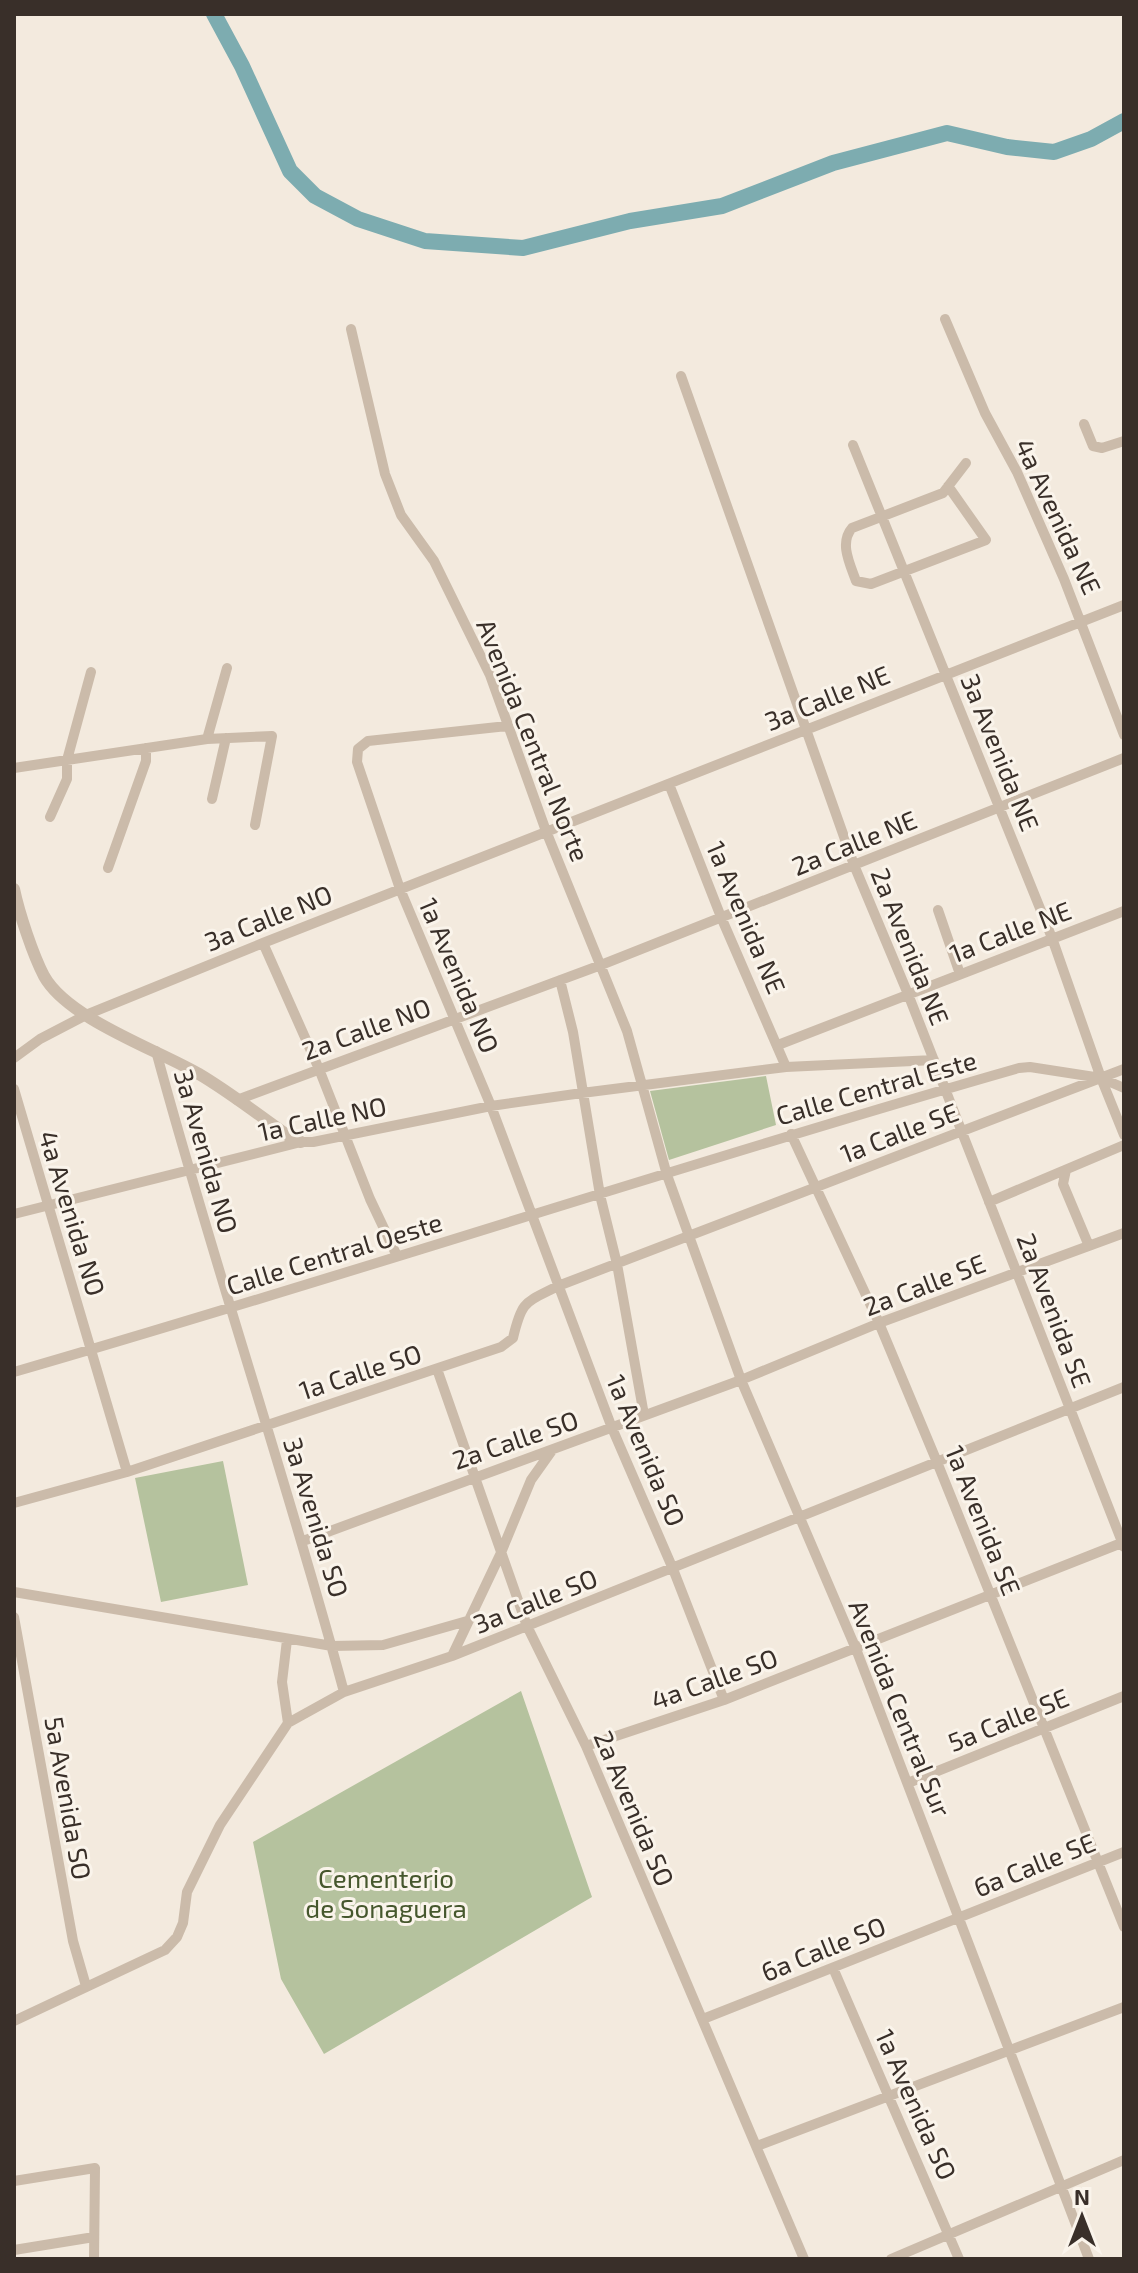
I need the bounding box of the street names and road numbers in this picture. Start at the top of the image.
street label: 4a Avenida NE [1009,433,1109,599]
street label: Avenida Central Norte [471,614,597,866]
street label: 3a Calle NE [760,658,894,736]
street label: 3a Avenida NE [955,669,1047,835]
street label: 2a Calle NE [787,803,921,881]
street label: 1a Avenida NE [701,836,793,998]
street label: 2a Avenida NE [865,863,957,1029]
street label: 3a Calle NO [200,877,336,957]
street label: 1a Avenida NO [413,893,507,1057]
street label: 1a Calle NE [945,894,1075,968]
street label: 2a Calle NO [297,990,435,1066]
street label: Calle Central Este [772,1044,980,1130]
street label: 3a Avenida NO [169,1065,245,1237]
street label: 1a Calle NO [255,1089,389,1147]
street label: 1a Calle SE [836,1095,962,1169]
street label: 4a Avenida NO [33,1127,113,1299]
street label: Calle Central Oeste [222,1205,446,1301]
street label: 2a Avenida SE [1011,1228,1099,1392]
street label: 2a Calle SE [859,1247,989,1321]
street label: 1a Calle SO [295,1337,425,1405]
street label: 1a Avenida SO [601,1370,693,1530]
street label: 2a Calle SO [448,1403,582,1475]
street label: 3a Avenida SO [278,1433,356,1601]
street label: 1a Avenida SE [940,1441,1028,1599]
street label: 3a Calle SO [469,1561,601,1639]
street label: Avenida Central Sur [843,1595,959,1821]
street label: 4a Calle SO [647,1641,781,1715]
street label: 5a Calle SE [943,1681,1073,1757]
street label: 5a Avenida SO [39,1714,99,1882]
street label: 2a Avenida SO [588,1726,682,1890]
street label: 6a Calle SE [969,1826,1099,1902]
street label: 6a Calle SO [756,1909,890,1987]
street label: 1a Avenida SO [870,2024,964,2184]

